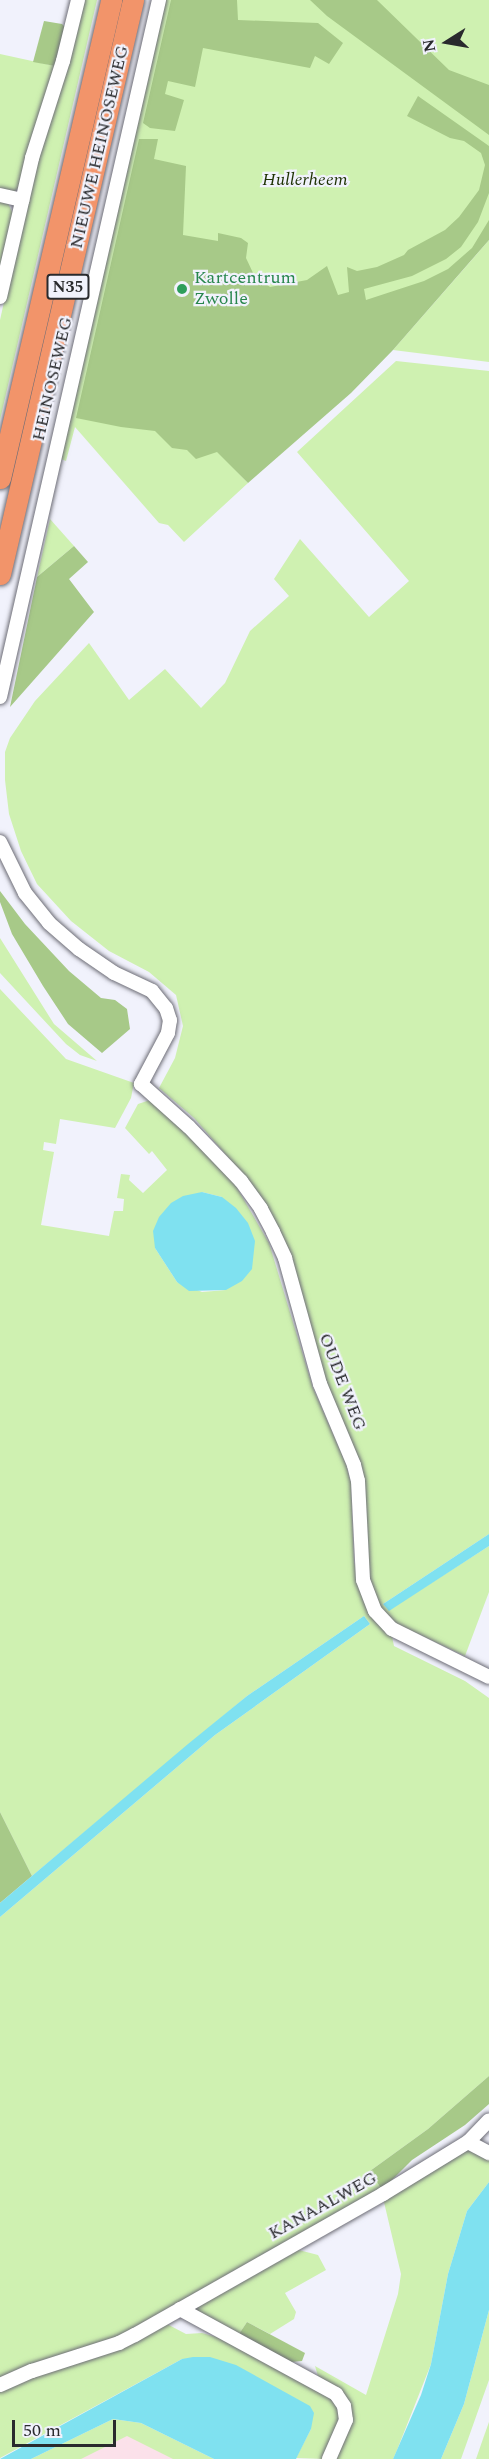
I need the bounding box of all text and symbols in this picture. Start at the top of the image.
north arrow [417,12,477,72]
text: N [416,37,442,54]
street label: NIEUWE HEINOSEWEG [66,43,134,251]
park label: Hullerheem [262,169,348,191]
place label: Kartcentrum Zwolle [194,268,296,310]
road number: N35 [46,274,90,300]
marker: Kartcentrum Zwolle [175,282,189,296]
street label: HEINOSEWEG [28,315,78,443]
street label: OUDE WEG [314,1330,370,1434]
street label: KANAALWEG [265,2167,381,2245]
scale bar [15,2408,118,2446]
text: 50 m [23,2417,61,2444]

